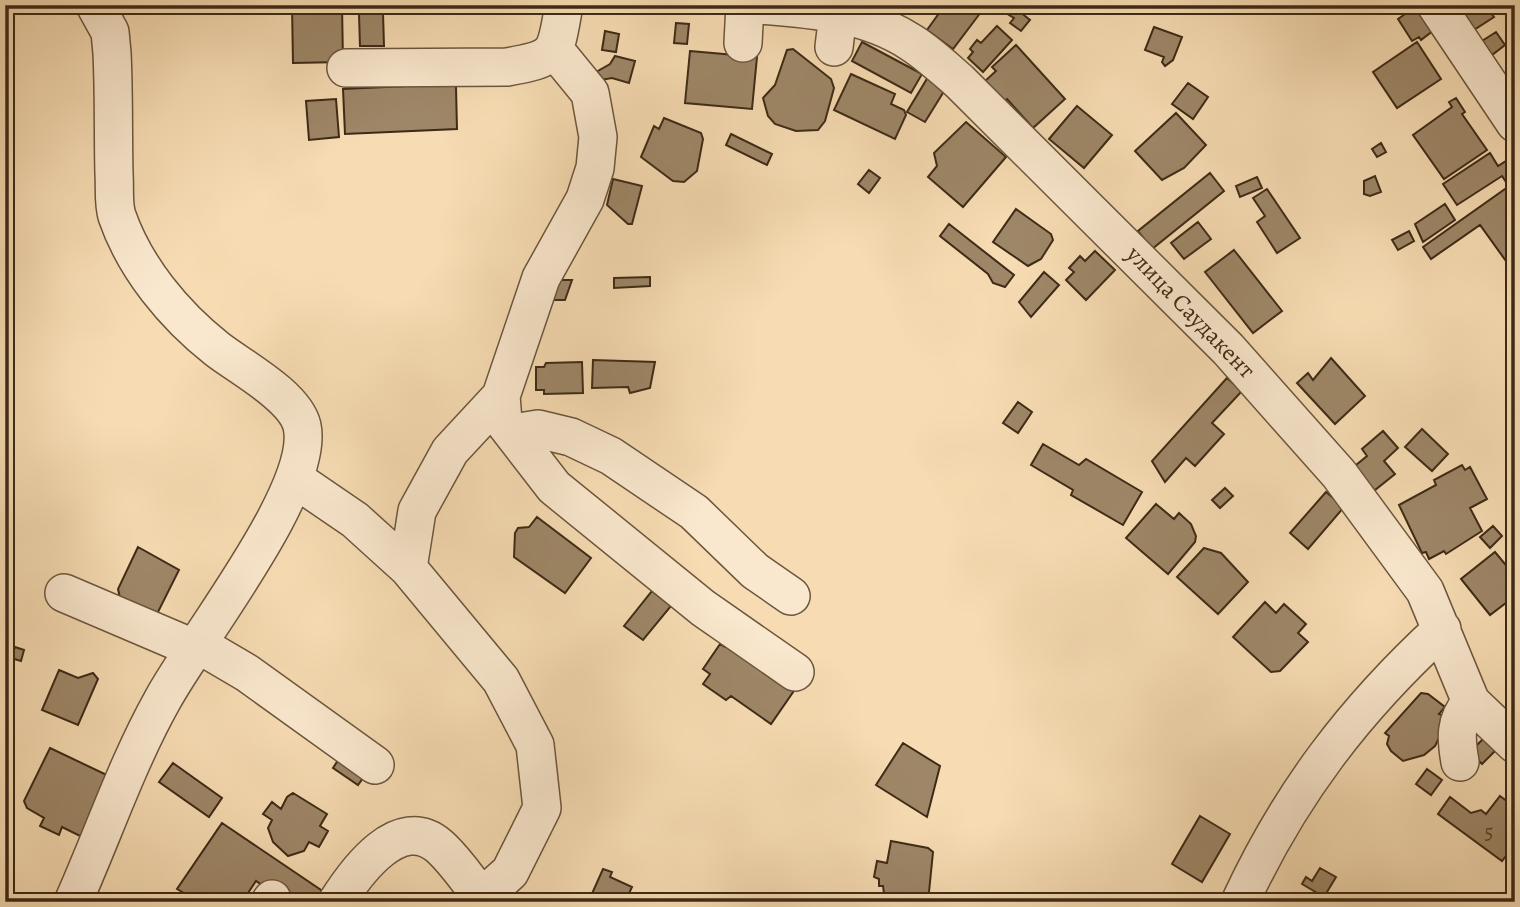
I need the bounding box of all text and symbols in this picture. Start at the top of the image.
street label: улица Саудакент [1119,238,1263,386]
house number: 5 [1484,818,1494,846]

